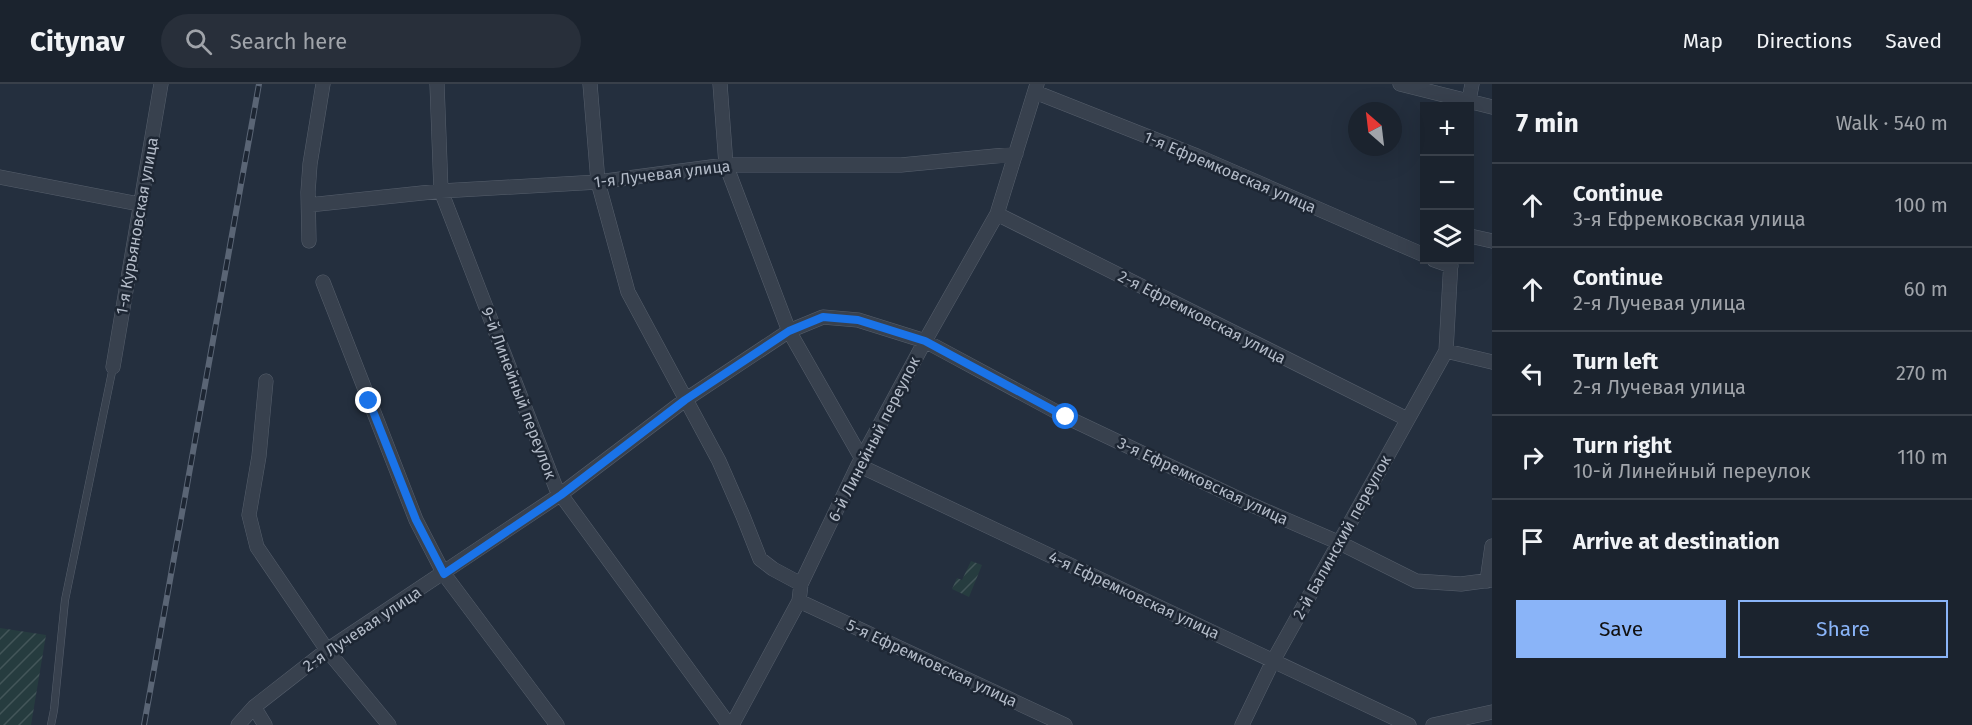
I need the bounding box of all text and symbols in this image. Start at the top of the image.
search box [161,14,581,68]
text: Citynav [30,25,125,58]
icon: search [182,25,215,58]
text: Search here [230,28,347,55]
text: Map [1683,28,1723,54]
text: Directions [1756,28,1852,54]
text: Saved [1885,28,1942,54]
north arrow [1348,102,1402,156]
map controls [1420,102,1474,264]
button: + [1420,102,1474,156]
text: 7 min [1516,108,1579,139]
text: Walk · 540 m [1836,111,1948,135]
street label: 1-я Ефремковская улица [1141,127,1319,217]
street label: 1-я Курьяновская улица [112,136,162,316]
street label: 1-я Лучевая улица [593,156,731,192]
button: − [1420,156,1474,210]
text: Continue [1573,180,1663,207]
icon: ahead [1516,189,1549,222]
text: 100 m [1895,193,1948,217]
text: 3-я Ефремковская улица [1573,207,1806,231]
button: layers [1420,210,1474,264]
text: Continue [1573,264,1663,291]
street label: 2-я Ефремковская улица [1115,266,1289,368]
icon: ahead [1516,273,1549,306]
text: 60 m [1904,277,1948,301]
text: 2-я Лучевая улица [1573,291,1746,315]
street label: 9-й Линейный переулок [477,304,561,482]
text: Turn left [1573,348,1658,375]
street label: 6-й Линейный переулок [824,353,924,525]
icon: left [1516,357,1549,390]
text: 270 m [1896,361,1948,385]
text: 2-я Лучевая улица [1573,375,1746,399]
route end [355,387,381,413]
route start [1052,403,1078,429]
text: Turn right [1573,432,1672,459]
street label: 3-я Ефремковская улица [1115,433,1291,529]
icon: right [1516,441,1549,474]
text: 110 m [1897,445,1948,469]
street label: 2-й Балинский переулок [1289,451,1395,622]
text: 10-й Линейный переулок [1573,459,1811,483]
icon: arrive [1516,525,1549,558]
text: Arrive at destination [1573,528,1780,555]
street label: 4-я Ефремковская улица [1045,547,1223,643]
street label: 2-я Лучевая улица [299,582,425,676]
button: Save [1516,600,1726,658]
button: Share [1738,600,1948,658]
street label: 5-я Ефремковская улица [844,615,1020,711]

